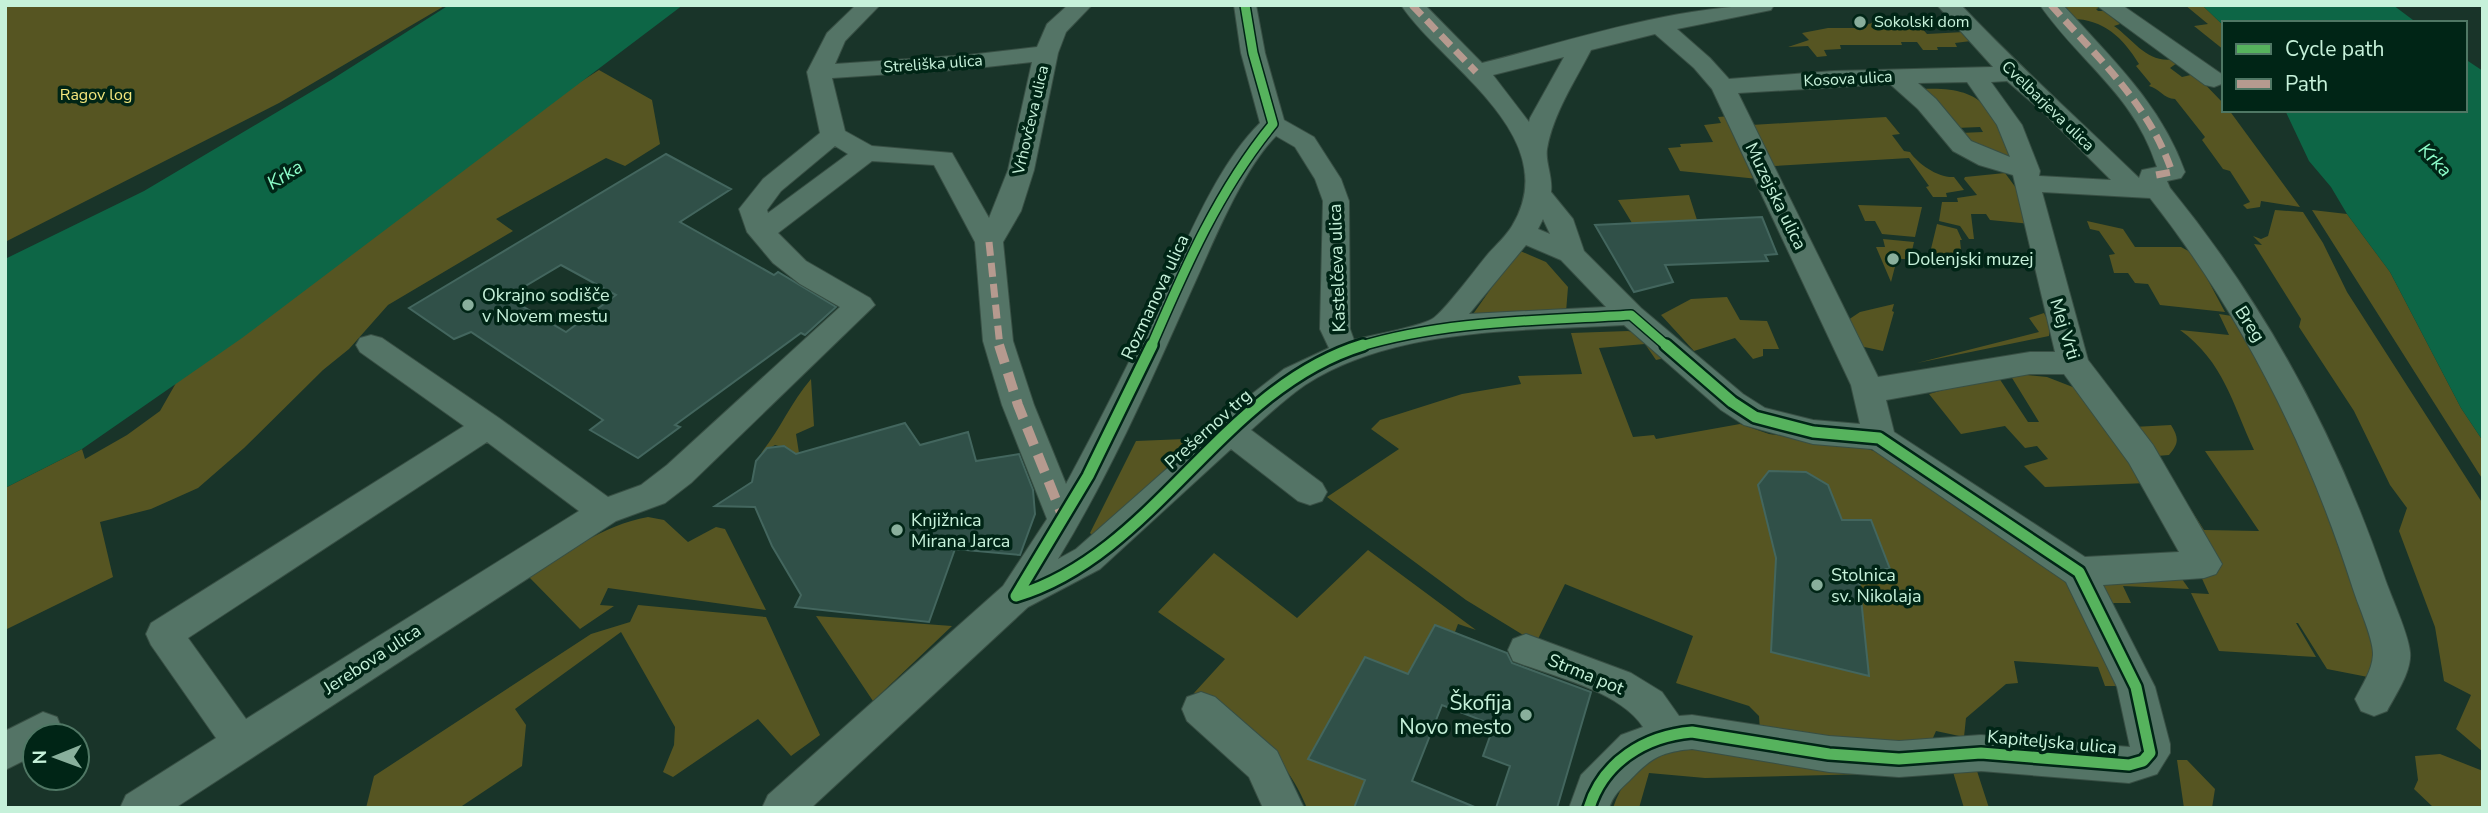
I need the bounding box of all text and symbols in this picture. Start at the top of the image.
place label: Sokolski dom [1874,11,1970,33]
marker: Sokolski dom [1852,14,1868,30]
legend [2222,21,2467,112]
text: Cycle path [2285,35,2384,63]
street label: Streliška ulica [883,50,983,78]
street label: Cvelbarjeva ulica [1997,56,2099,156]
street label: Vrhovčeva ulica [1008,63,1054,178]
street label: Kosova ulica [1803,66,1893,92]
text: Path [2285,70,2328,98]
park label: Ragov log [60,84,132,106]
water label: Krka [2412,137,2458,183]
street label: Muzejska ulica [1740,138,1812,254]
water label: Krka [262,154,308,196]
street label: Kastelčeva ulica [1323,203,1351,333]
street label: Rozmanova ulica [1115,230,1195,364]
place label: Dolenjski muzej [1907,247,2034,271]
marker: Dolenjski muzej [1885,251,1901,267]
place label: Okrajno sodišče v Novem mestu [482,283,610,328]
street label: Mej Vrti [2044,296,2086,362]
marker: Okrajno sodišče v Novem mestu [460,297,476,313]
street label: Breg [2229,301,2271,347]
street label: Prešernov trg [1159,384,1257,474]
place label: Knjižnica Mirana Jarca [911,508,1010,553]
marker: Knjižnica Mirana Jarca [889,522,905,538]
place label: Stolnica sv. Nikolaja [1831,563,1922,608]
marker: Stolnica sv. Nikolaja [1809,577,1825,593]
street label: Jerebova ulica [318,618,426,700]
street label: Strma pot [1544,648,1628,700]
place label: Škofija Novo mesto [1399,689,1512,741]
marker: Škofija Novo mesto [1518,707,1534,723]
north arrow [21,722,91,792]
street label: Kapiteljska ulica [1986,724,2118,760]
text: N [27,750,53,765]

